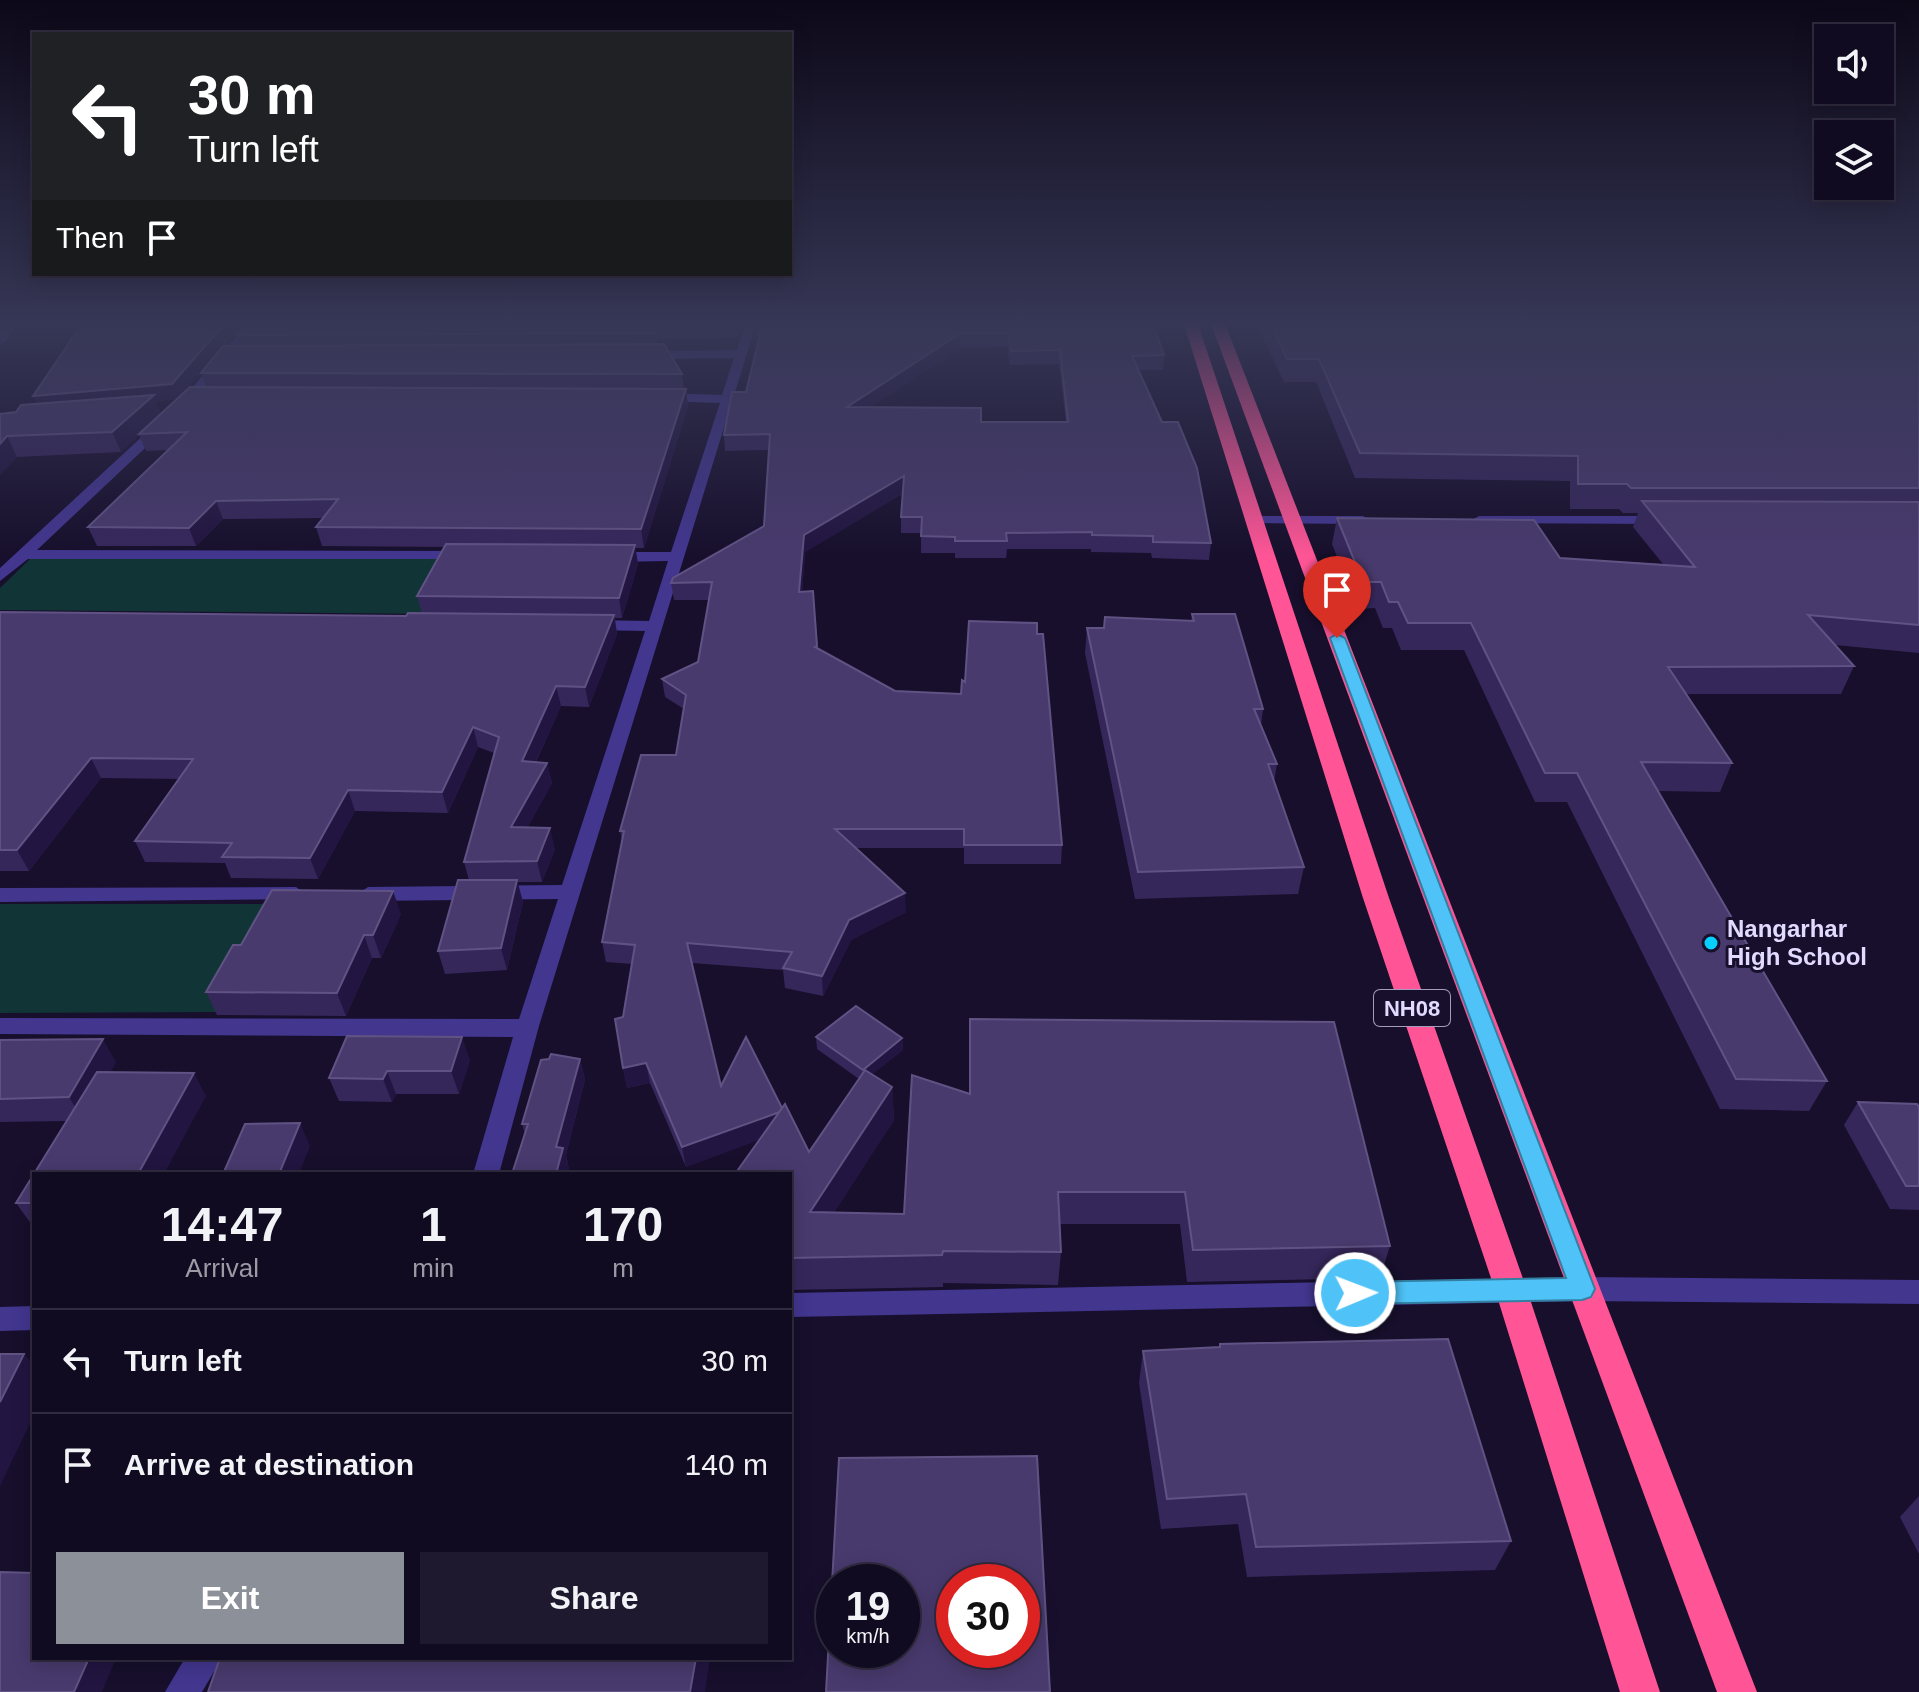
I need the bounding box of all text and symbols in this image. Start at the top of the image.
map controls [1814,24,1894,200]
button: sound [1814,24,1894,104]
text: 30 m [188,63,316,126]
icon: left [56,64,160,168]
button: layers [1814,120,1894,200]
text: Turn left [188,129,319,170]
icon: arrive [140,216,184,260]
text: Then [56,221,124,254]
pin [1303,556,1371,638]
icon: arrive [1315,568,1359,612]
place label: Nangarhar High School [1727,915,1867,970]
marker: Nangarhar High School [1702,934,1720,952]
road number: NH08 [1374,990,1450,1026]
text: 14:47 [161,1198,284,1251]
text: 1 [420,1198,447,1251]
text: 170 [583,1198,663,1251]
position arrow [1313,1251,1397,1335]
text: Arrival [185,1253,259,1283]
text: min [412,1253,454,1283]
text: m [612,1253,634,1283]
icon: left [56,1339,100,1383]
text: Turn left [124,1344,242,1377]
text: 30 m [701,1344,768,1377]
icon: arrive [56,1443,100,1487]
text: Arrive at destination [124,1448,414,1481]
text: 140 m [685,1448,768,1481]
button: Exit [56,1552,404,1644]
button: Share [420,1552,768,1644]
speed limit sign: 30 [936,1564,1040,1668]
text: 19 [846,1584,890,1628]
text: km/h [846,1625,890,1647]

